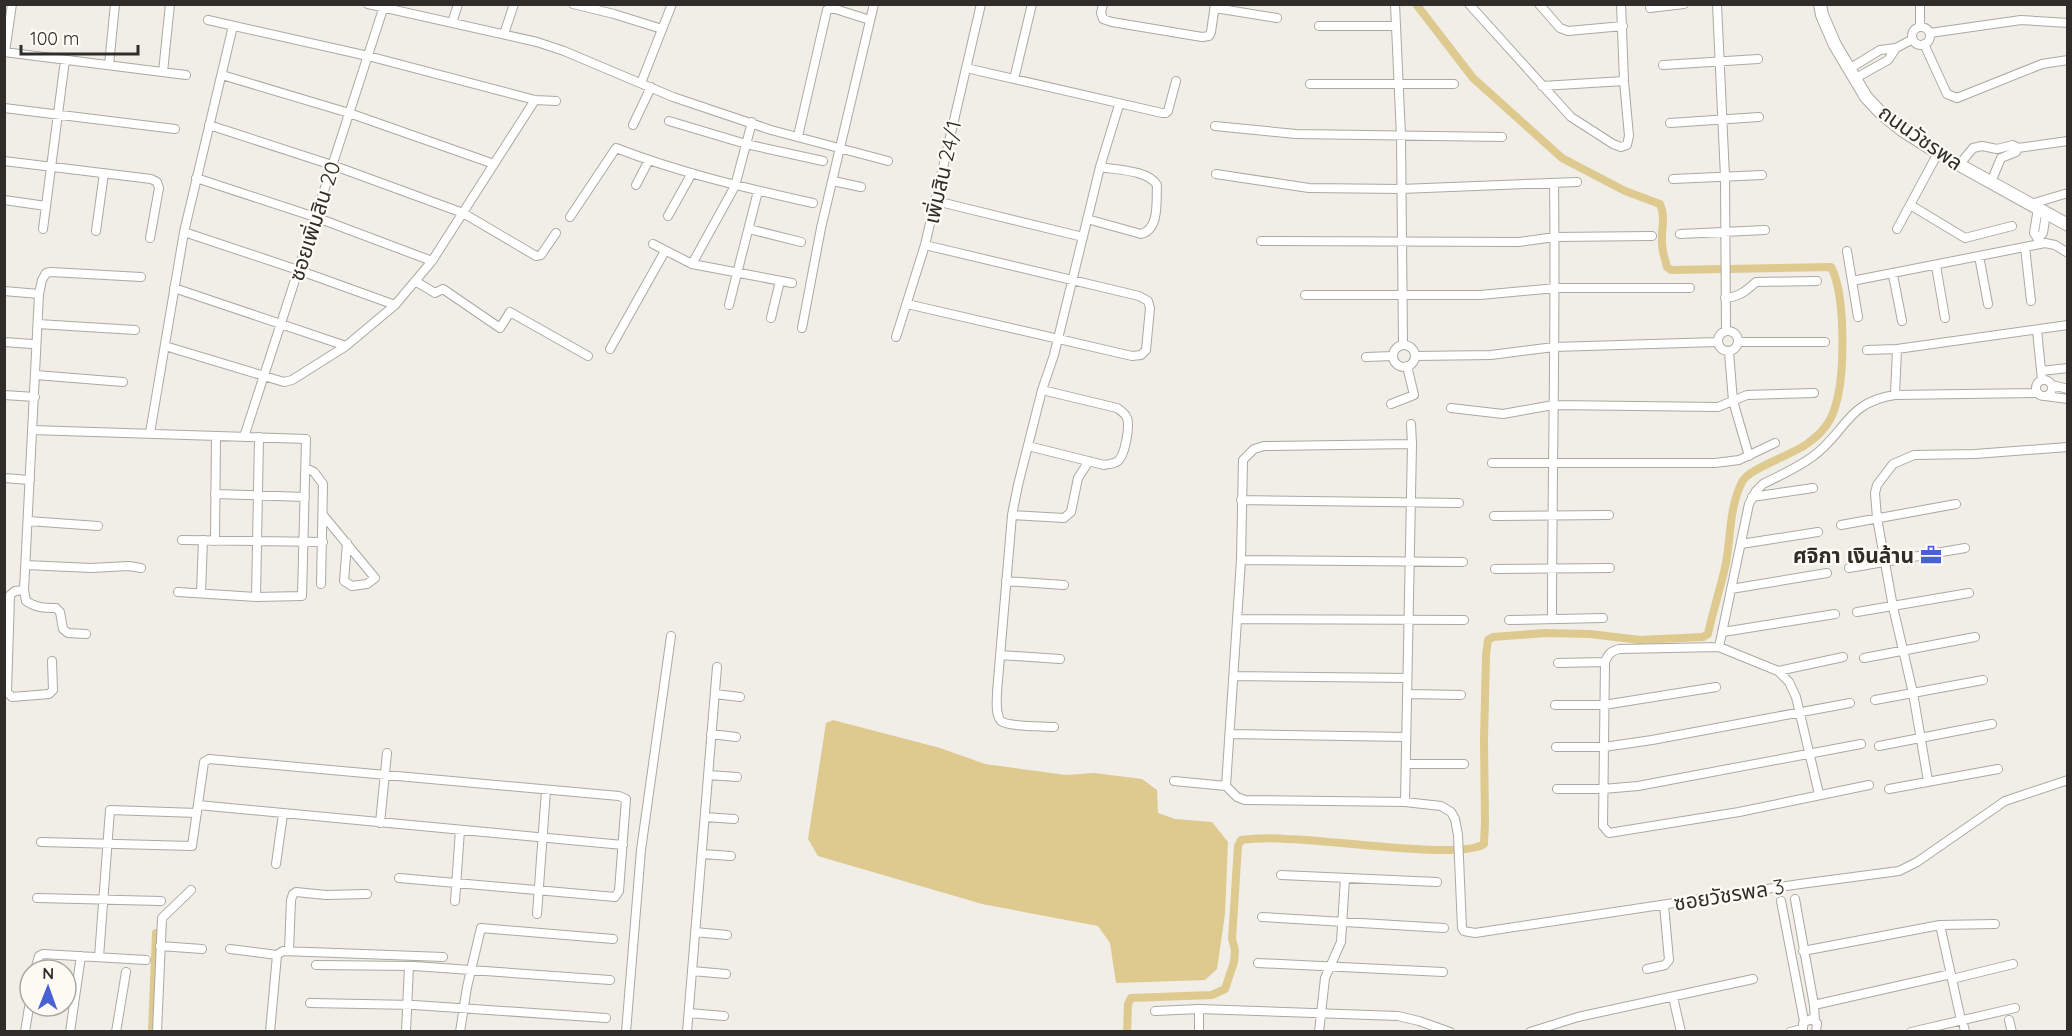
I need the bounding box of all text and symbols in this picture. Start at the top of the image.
scale bar [21,18,138,56]
text: 100 m [30,27,79,50]
street label: ถนนวัชรพล [1874,99,1968,175]
street label: เพิ่มสิน 24/1 [918,118,966,226]
street label: ซอยเพิ่มสิน 20 [282,158,346,284]
place label: ศจิกา เงินล้าน [1793,542,1914,568]
office icon: ศจิกา เงินล้าน [1919,543,1943,567]
street label: ซอยวัชรพล 3 [1672,872,1786,916]
north arrow [18,958,78,1018]
text: N [42,963,54,983]

